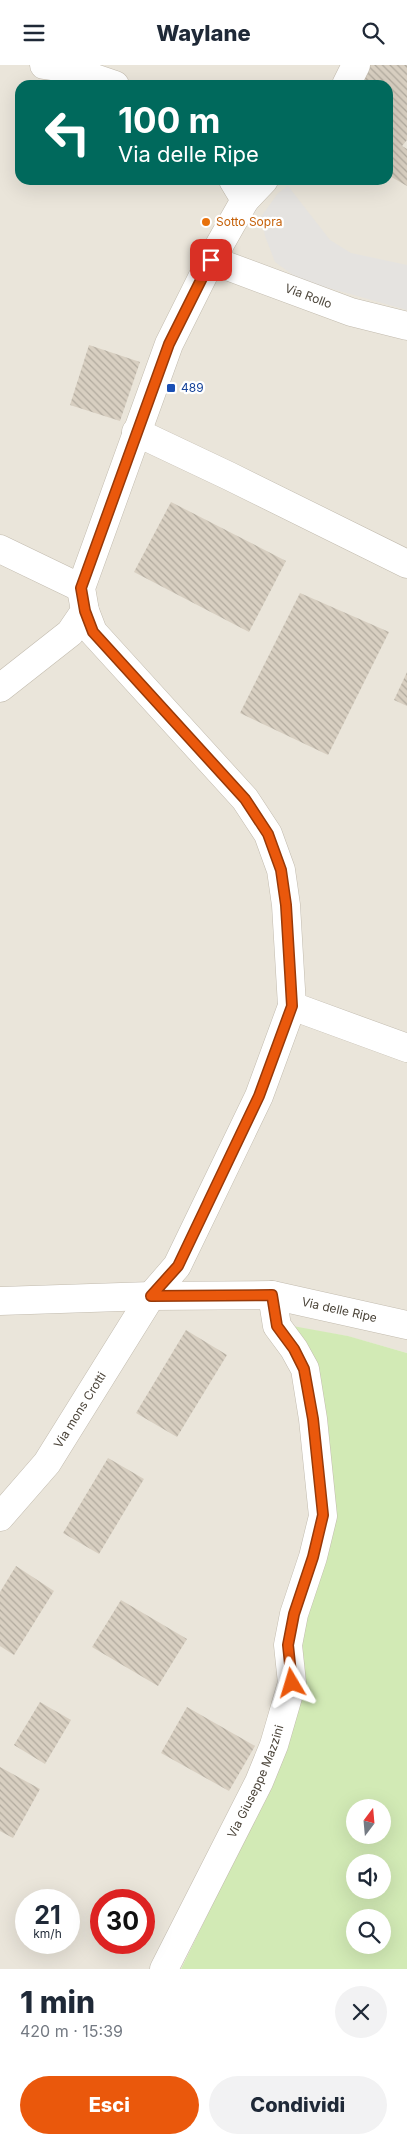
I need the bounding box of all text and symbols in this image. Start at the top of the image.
icon: menu [20,19,48,47]
icon: search [359,19,387,47]
text: Waylane [156,20,251,46]
text: 100 m [118,99,221,141]
icon: left [35,100,100,165]
text: Via delle Ripe [118,141,259,167]
place label: Sotto Sopra [216,214,282,229]
marker: Sotto Sopra [200,216,212,228]
pin [190,239,232,281]
icon: arrive [197,246,225,274]
street label: Via Rollo [283,280,334,311]
place label: 489 [181,380,204,395]
marker: 489 [165,382,177,394]
street label: Via delle Ripe [300,1294,379,1325]
street label: Via mons Crotti [50,1369,109,1450]
position arrow [265,1656,317,1708]
street label: Via Giuseppe Mazzini [224,1723,286,1840]
north arrow [346,1799,391,1844]
map controls [346,1799,391,1954]
button: sound [346,1854,391,1899]
speed limit sign: 30 [90,1889,155,1954]
text: 21 [34,1900,61,1930]
button: search [346,1909,391,1954]
text: km/h [33,1926,62,1941]
text: 1 min [20,1984,95,2020]
button: close [335,1986,387,2038]
text: 420 m · 15:39 [20,2021,123,2041]
button: Esci [20,2076,199,2134]
button: Condividi [209,2076,387,2134]

